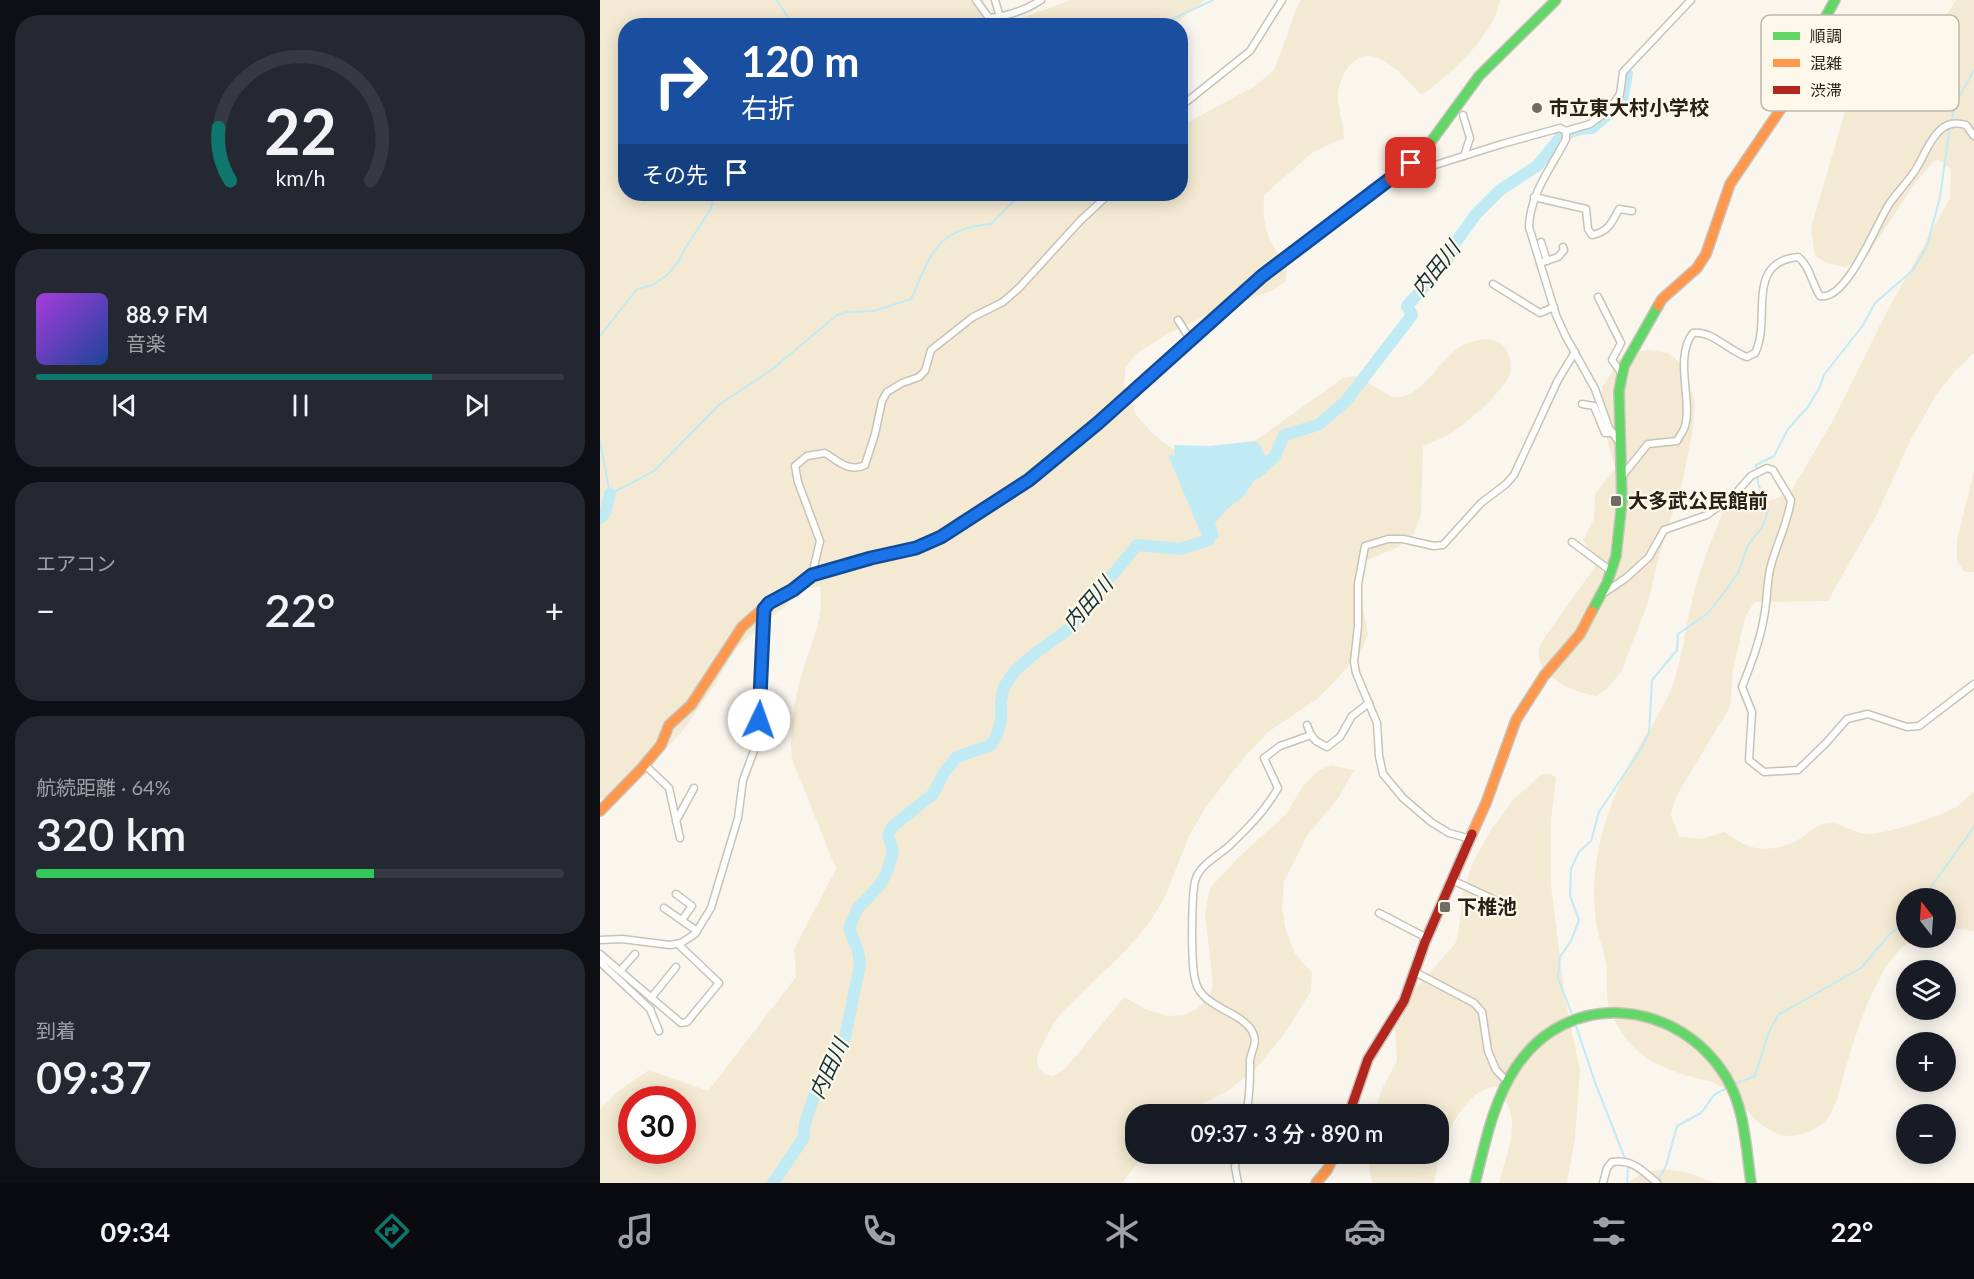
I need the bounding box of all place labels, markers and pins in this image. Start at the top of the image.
place label: 市立東大村小学校 [1549,95,1709,119]
marker: 市立東大村小学校 [1530,101,1544,115]
pin [1385,137,1436,188]
place label: 大多武公民館前 [1628,488,1768,512]
marker: 大多武公民館前 [1609,494,1623,508]
place label: 下椎池 [1457,894,1517,918]
marker: 下椎池 [1438,900,1452,914]

